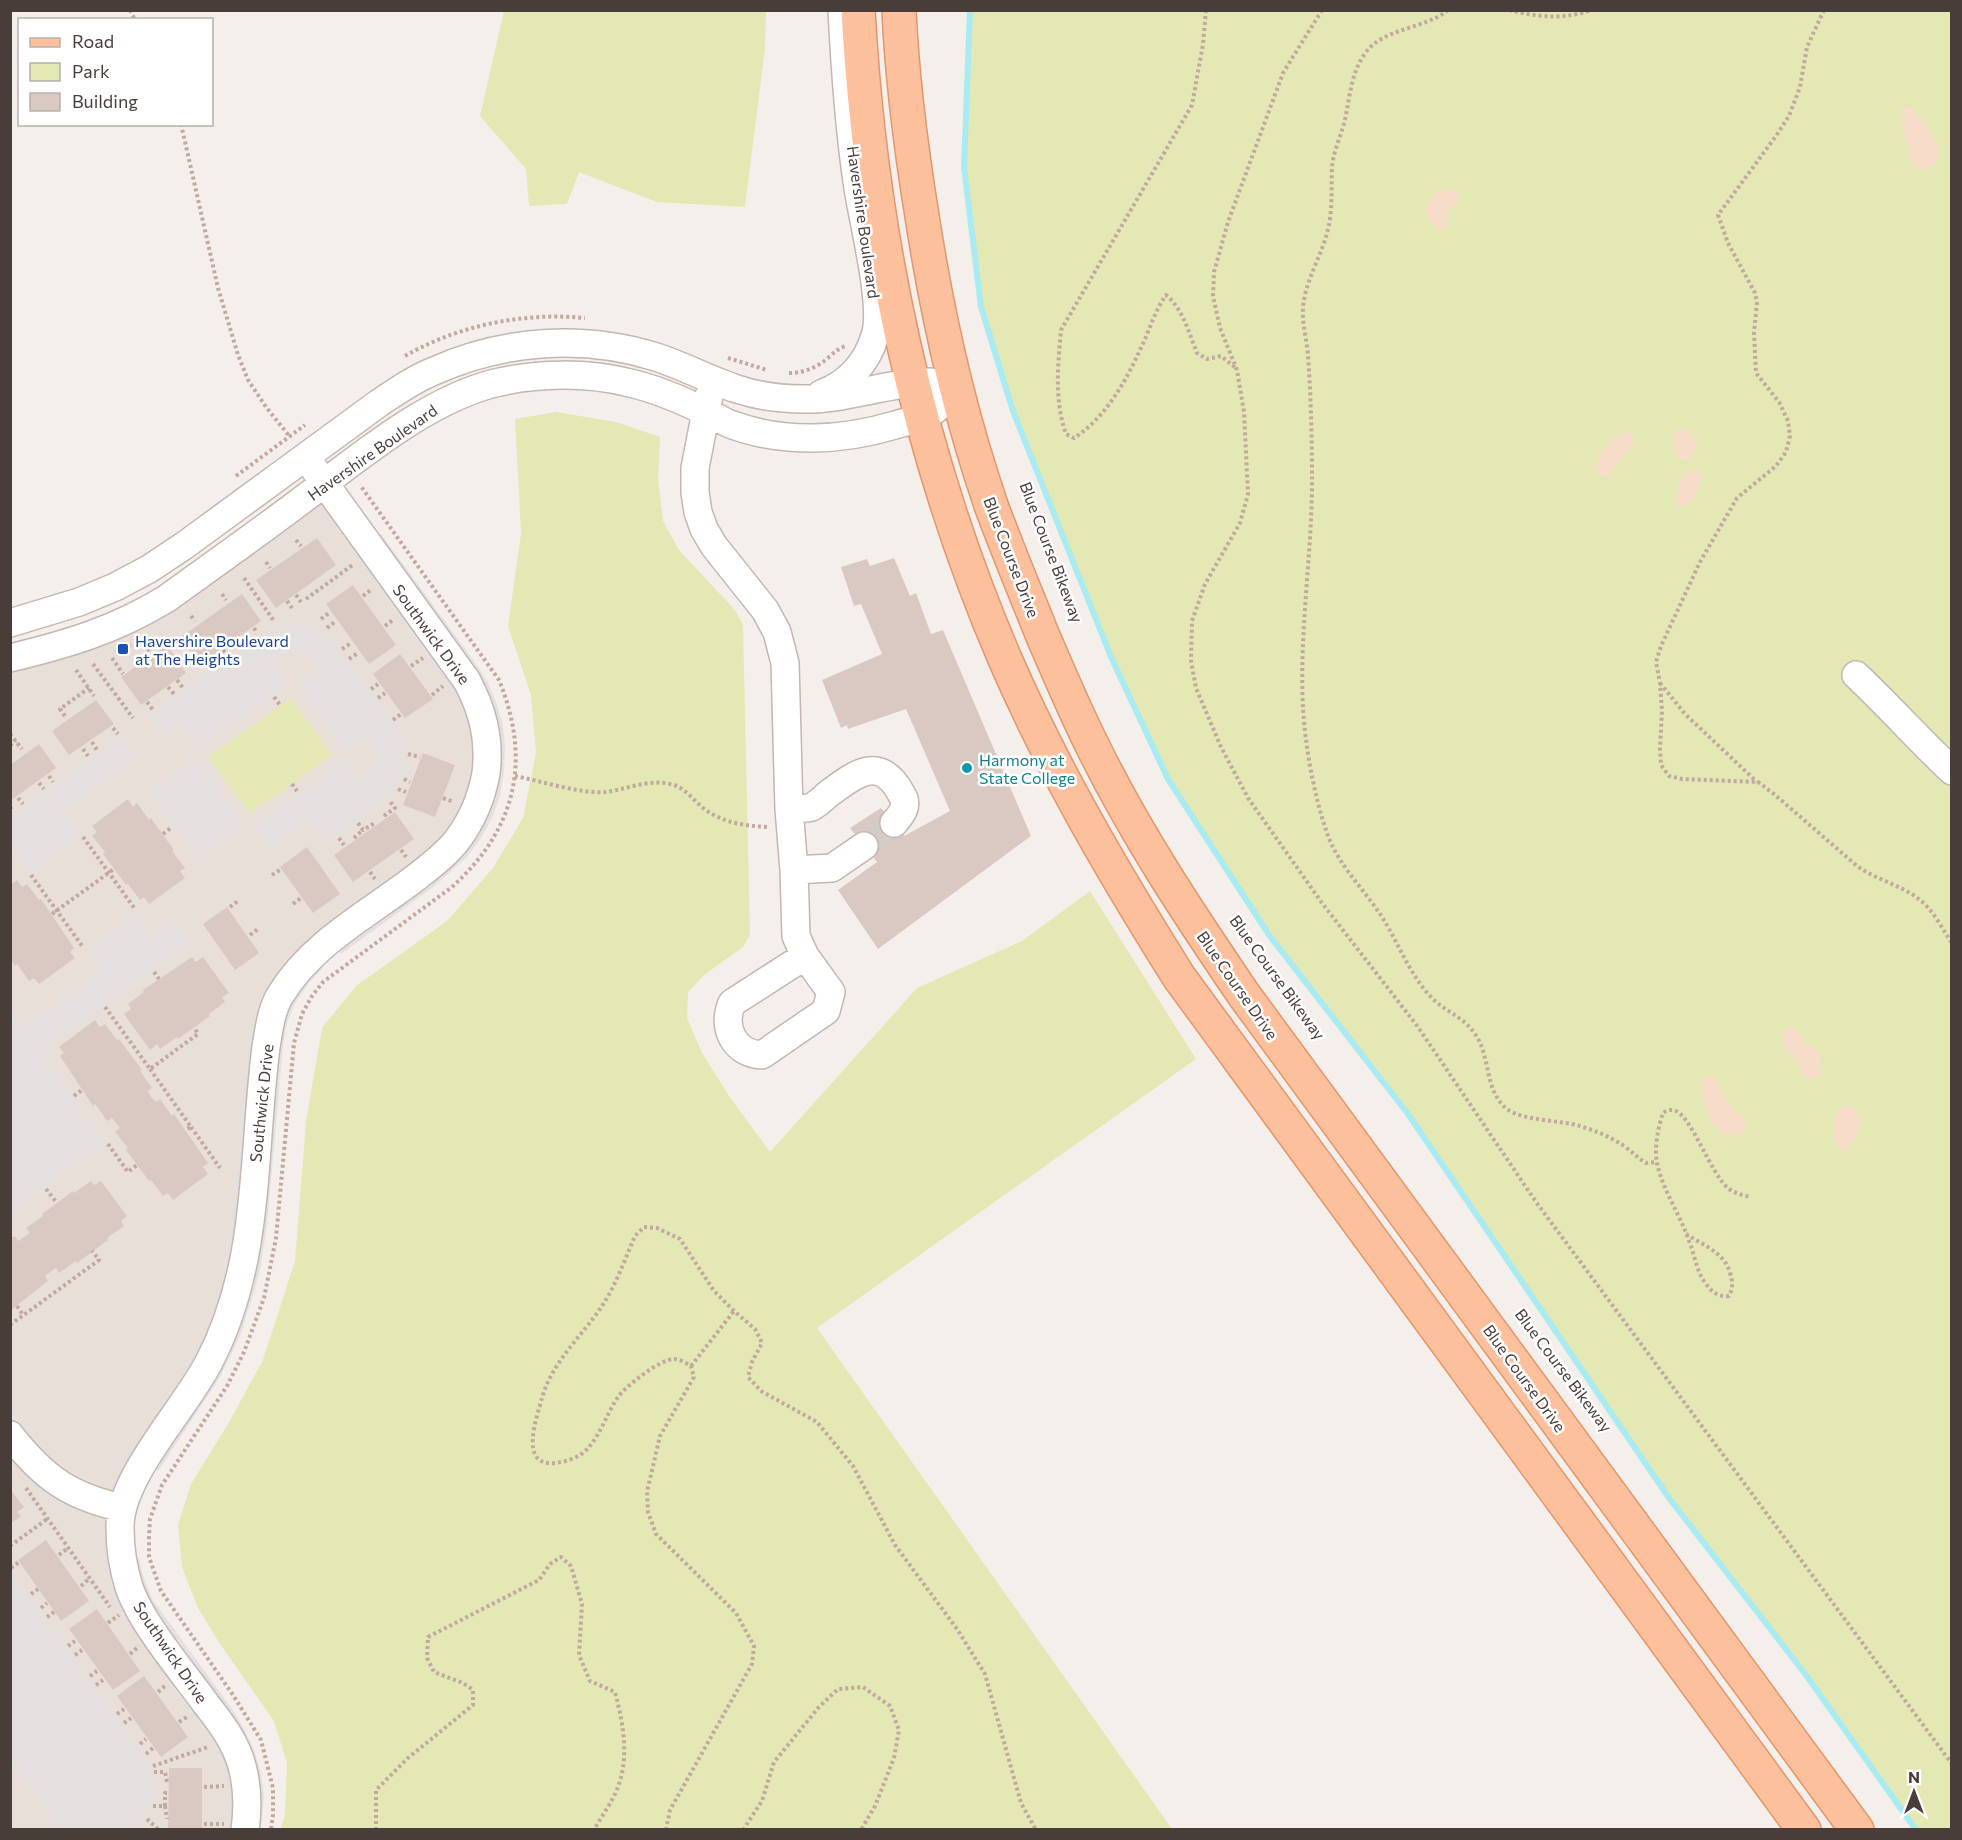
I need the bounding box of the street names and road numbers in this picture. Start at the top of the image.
street label: Havershire Boulevard [844,145,884,299]
street label: Havershire Boulevard [304,400,440,504]
street label: Blue Course Bikeway [1016,479,1088,625]
street label: Blue Course Drive [980,494,1044,620]
street label: Southwick Drive [389,580,475,688]
street label: Blue Course Bikeway [1226,911,1330,1043]
street label: Blue Course Drive [1194,927,1282,1043]
street label: Southwick Drive [245,1043,277,1163]
street label: Blue Course Bikeway [1511,1305,1617,1435]
street label: Blue Course Drive [1480,1321,1570,1435]
street label: Southwick Drive [130,1598,212,1706]

